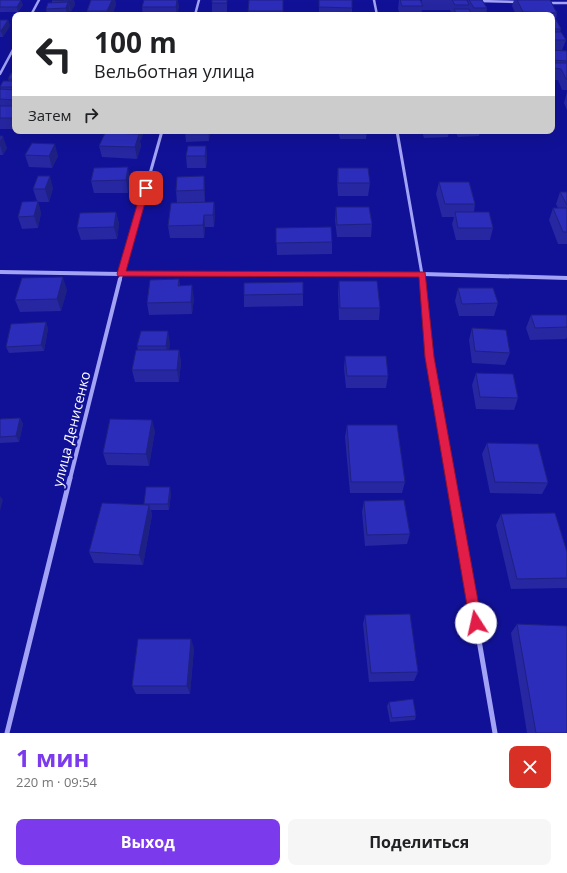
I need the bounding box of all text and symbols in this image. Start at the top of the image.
text: 100 m [94,23,177,61]
icon: left [28,28,80,80]
text: Вельботная улица [94,59,255,83]
icon: right [80,104,102,126]
text: Затем [28,105,72,125]
pin [129,171,163,205]
icon: arrive [135,177,157,199]
street label: улица Денисенко [47,369,95,489]
position arrow [455,602,497,644]
text: 1 мин [16,741,89,774]
button: close [509,746,551,788]
text: 220 m · 09:54 [16,773,97,791]
button: Выход [16,819,280,865]
button: Поделиться [288,819,551,865]

